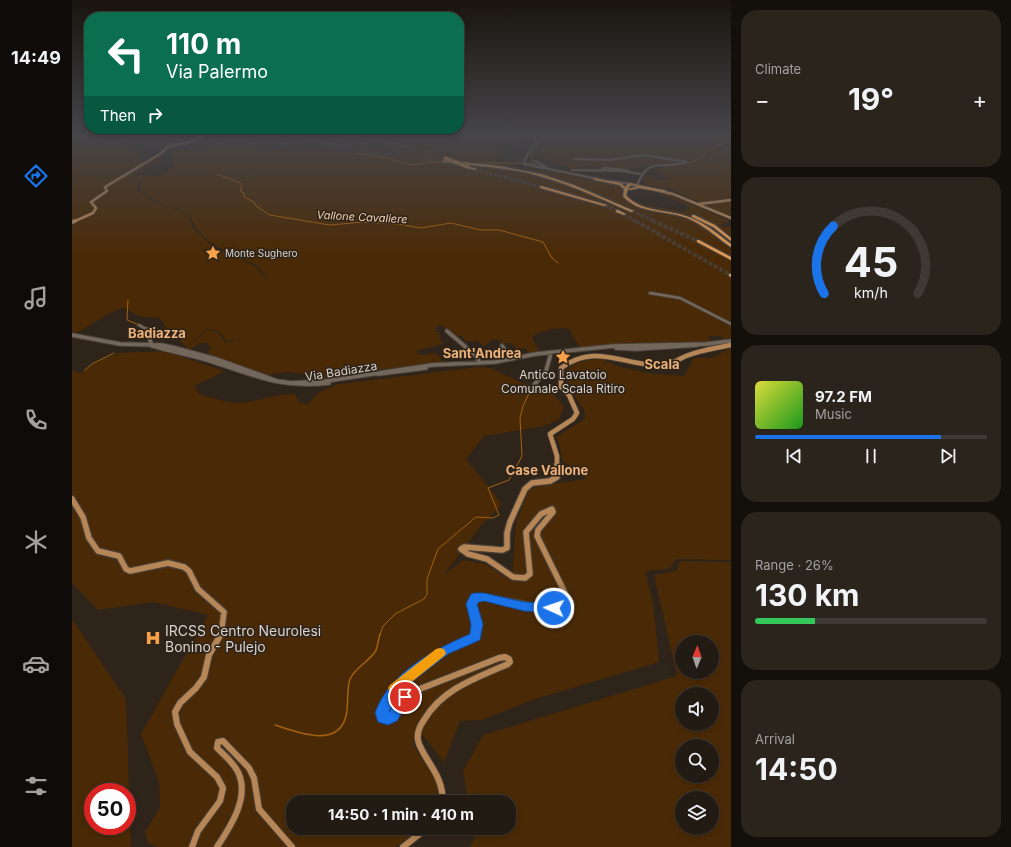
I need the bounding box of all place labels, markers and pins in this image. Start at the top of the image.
place icon: Monte Sughero [204,244,222,262]
place label: Monte Sughero [225,247,298,259]
place icon: Antico Lavatoio Comunale Scala Ritiro [554,348,572,366]
place label: Antico Lavatoio Comunale Scala Ritiro [501,367,625,396]
place label: IRCSS Centro Neurolesi Bonino - Pulejo [165,622,321,655]
hospital icon: IRCSS Centro Neurolesi Bonino - Pulejo [144,629,162,647]
pin [388,680,422,714]

